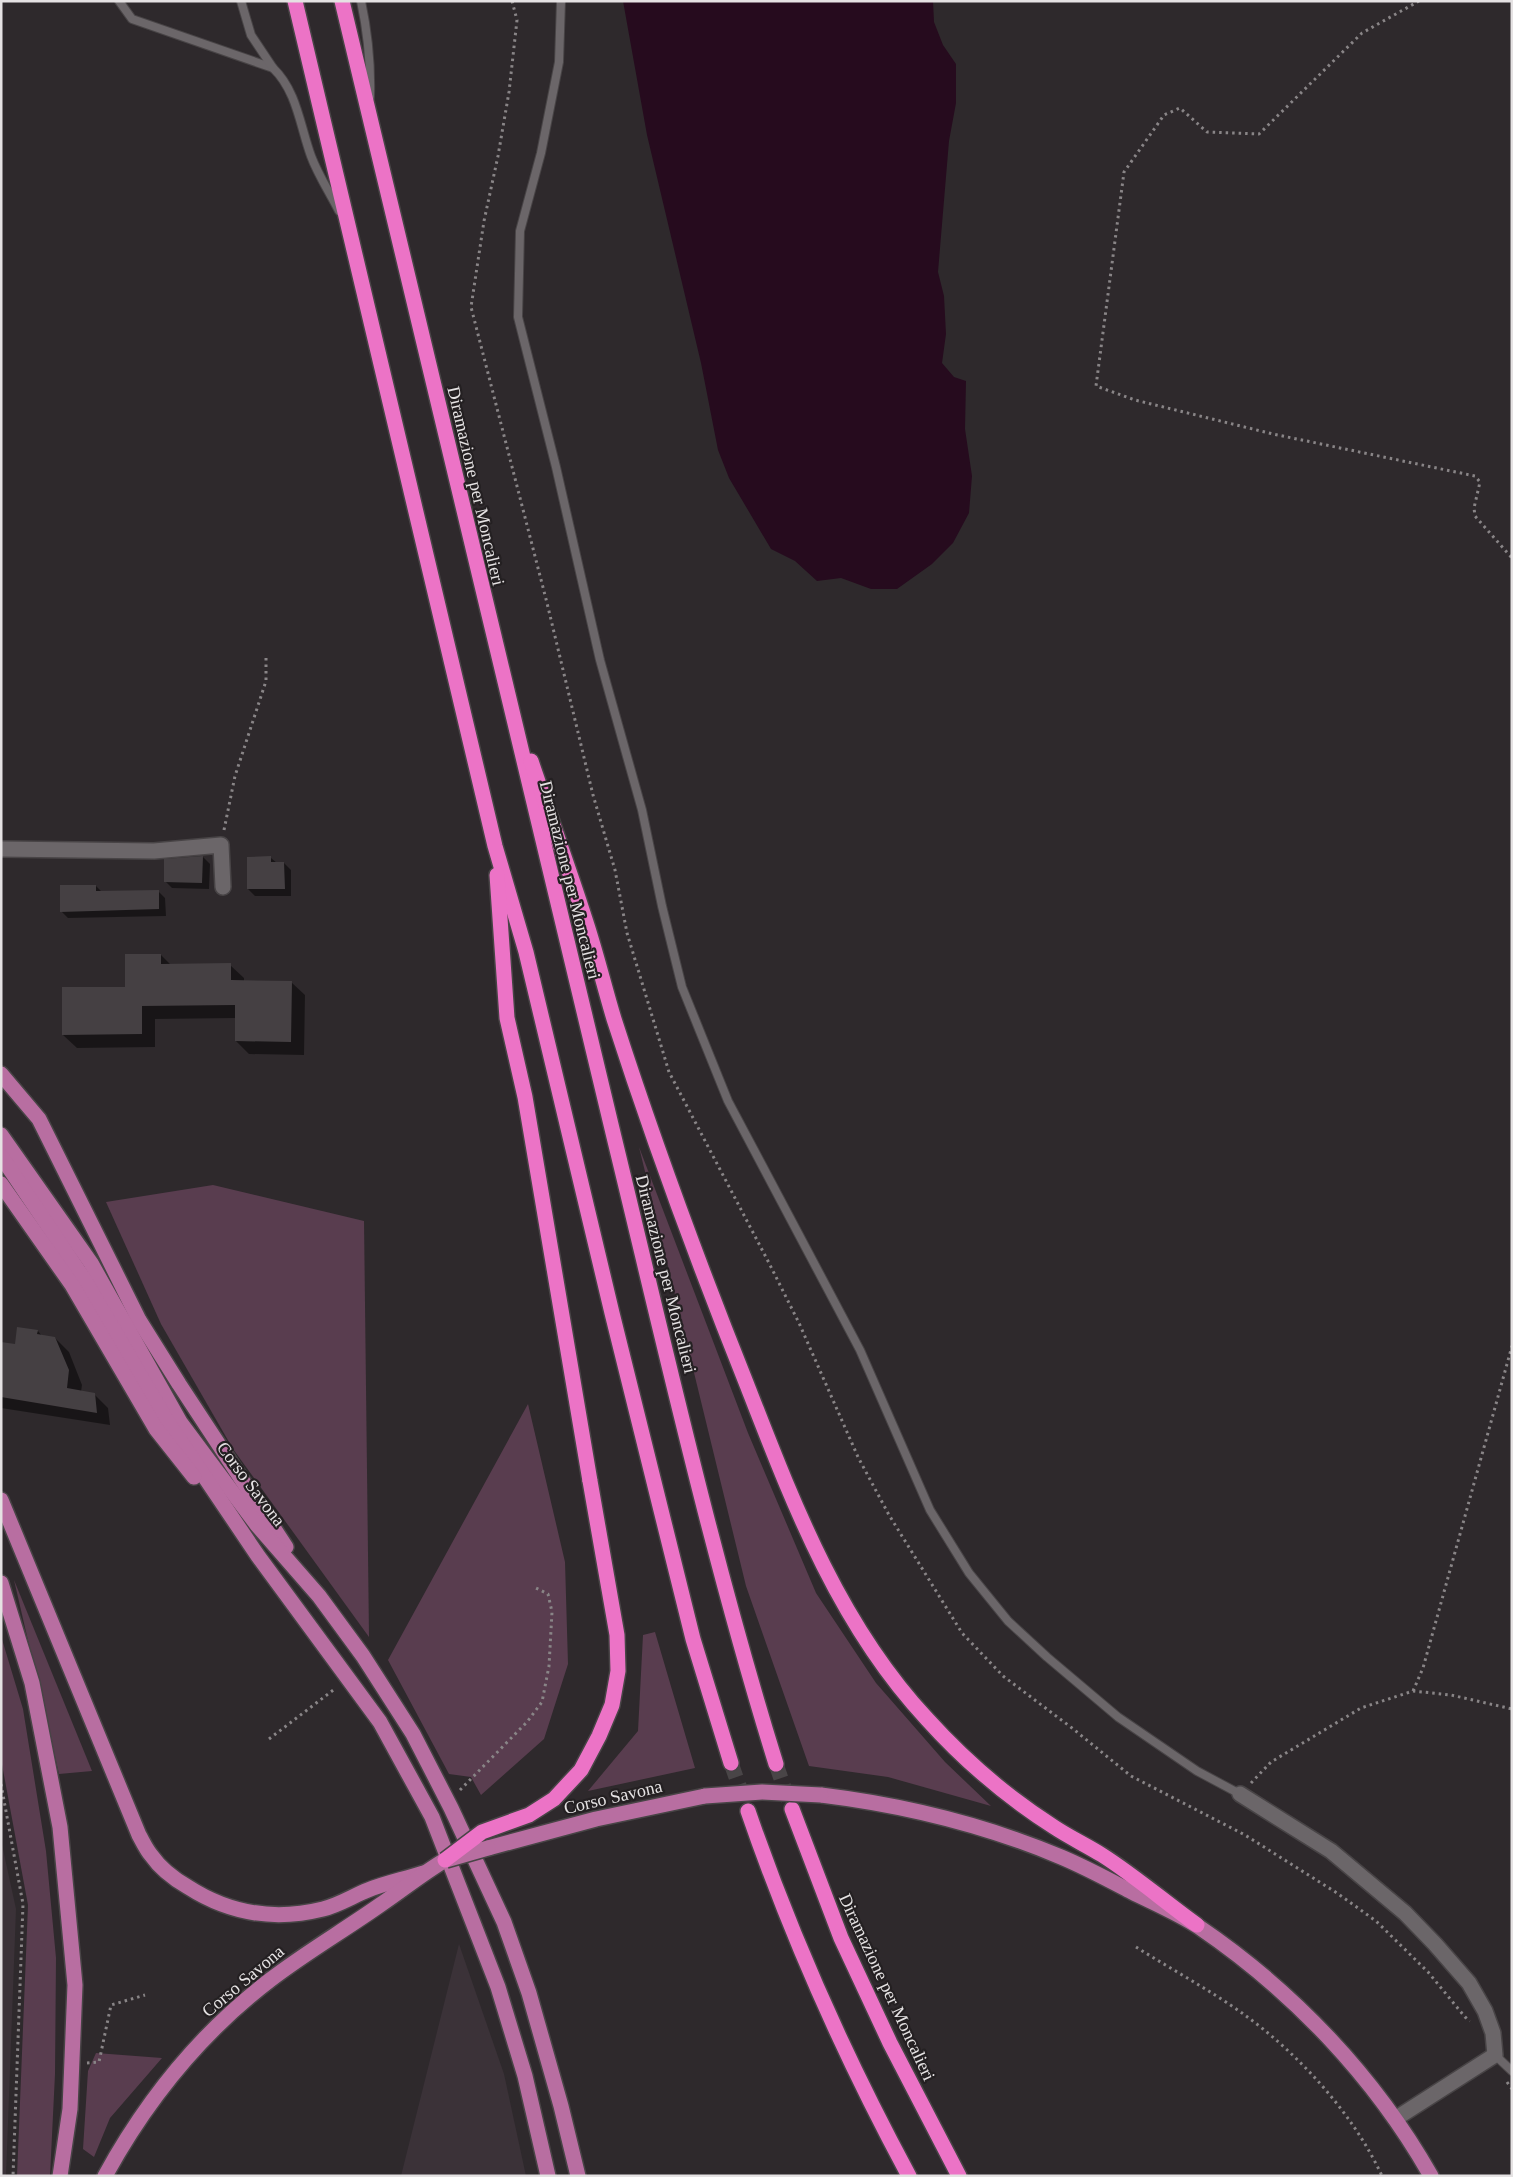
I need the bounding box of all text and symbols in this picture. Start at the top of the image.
street label: Diramazione per Moncalieri [443,384,509,588]
street label: Diramazione per Moncalieri [536,779,604,981]
street label: Diramazione per Moncalieri [632,1173,700,1375]
street label: Corso Savona [213,1438,289,1530]
street label: Corso Savona [562,1776,664,1818]
street label: Diramazione per Moncalieri [835,1890,939,2084]
street label: Corso Savona [198,1941,288,2021]

